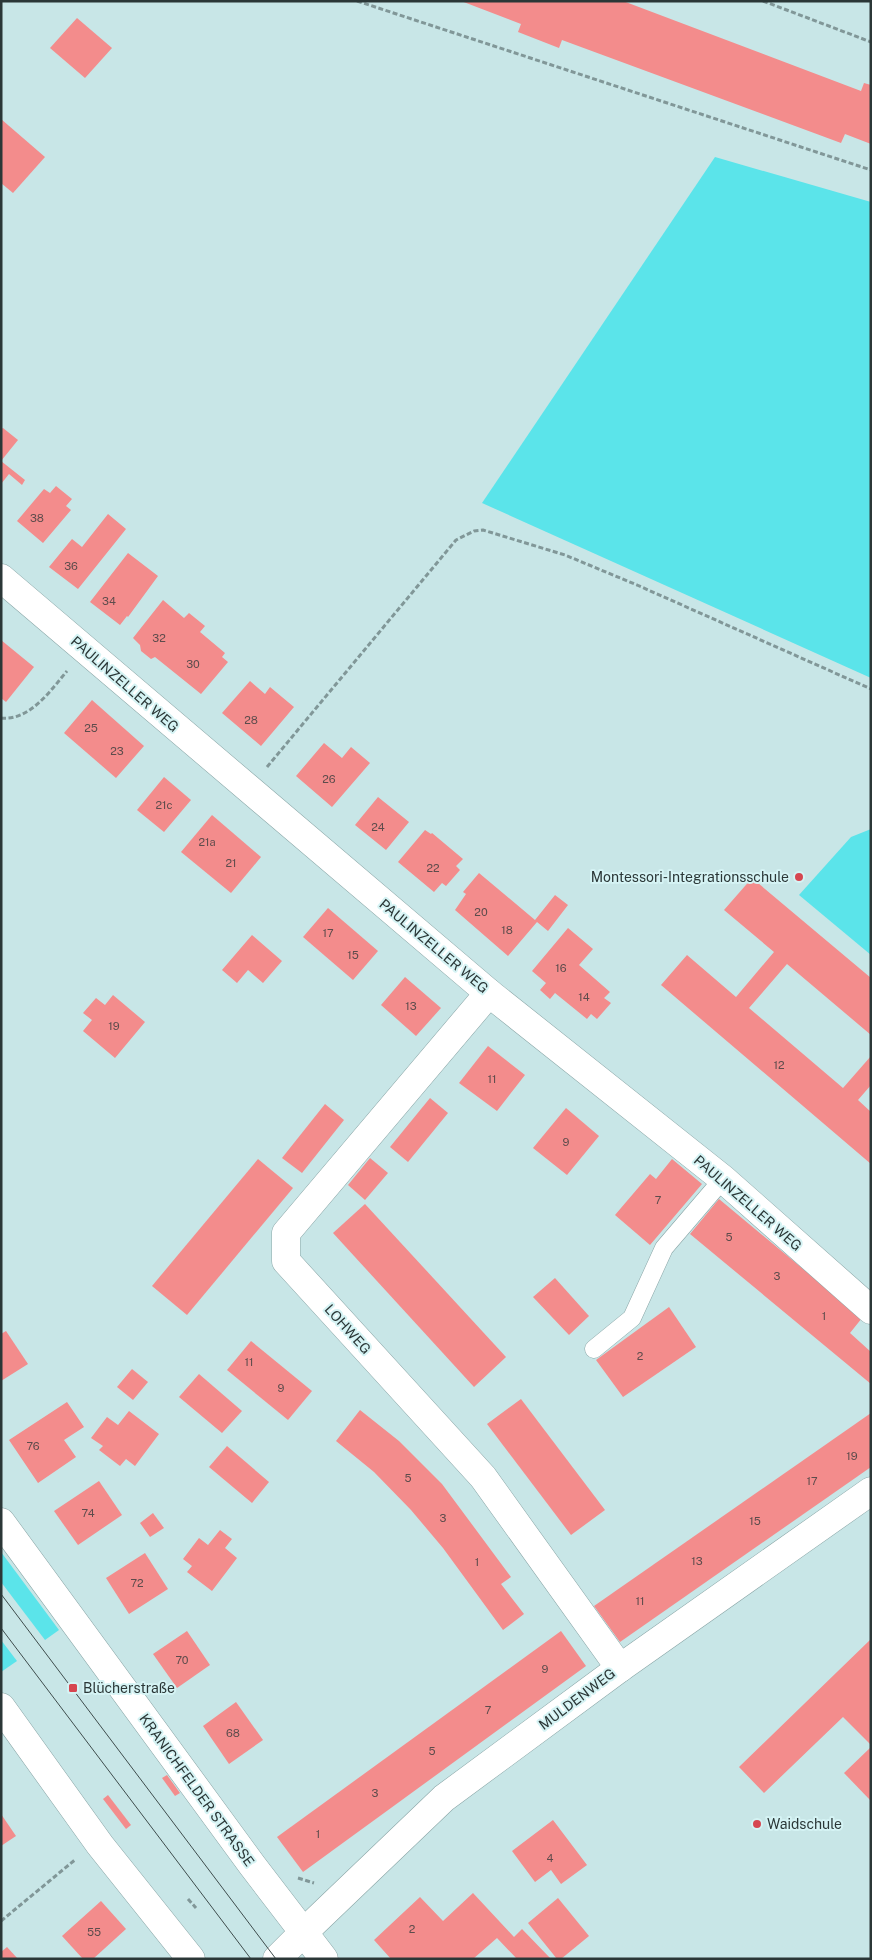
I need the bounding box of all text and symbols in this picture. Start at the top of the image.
house number: 38 [30,512,44,524]
house number: 36 [64,560,78,572]
house number: 34 [102,595,116,607]
house number: 32 [152,632,166,644]
street label: PAULINZELLER WEG [68,633,182,735]
house number: 30 [186,658,200,670]
house number: 28 [244,714,258,726]
house number: 25 [84,722,98,734]
house number: 23 [110,745,124,757]
house number: 26 [322,773,336,785]
house number: 21c [155,799,173,811]
house number: 24 [371,821,385,833]
house number: 21a [198,836,216,848]
house number: 21 [225,857,237,869]
house number: 22 [426,862,440,874]
place label: Montessori-Integrationsschule [591,869,789,885]
marker: Montessori-Integrationsschule [793,871,805,883]
street label: PAULINZELLER WEG [376,896,492,996]
house number: 20 [474,906,488,918]
house number: 18 [501,924,513,936]
house number: 17 [322,927,334,939]
house number: 15 [347,949,359,961]
house number: 16 [555,962,567,974]
house number: 14 [578,991,590,1003]
house number: 13 [405,1000,417,1012]
house number: 19 [108,1020,120,1032]
house number: 12 [773,1059,785,1071]
house number: 11 [488,1073,496,1085]
house number: 9 [563,1136,570,1148]
street label: PAULINZELLER WEG [691,1152,805,1254]
house number: 7 [655,1194,662,1206]
house number: 5 [725,1231,733,1243]
house number: 3 [774,1270,781,1282]
street label: LOHWEG [322,1301,374,1357]
house number: 1 [822,1310,826,1322]
house number: 2 [637,1350,644,1362]
house number: 11 [245,1356,253,1368]
house number: 9 [278,1382,285,1394]
house number: 76 [26,1440,40,1452]
house number: 19 [846,1450,858,1462]
house number: 5 [404,1472,412,1484]
house number: 17 [806,1475,818,1487]
house number: 74 [81,1507,95,1519]
house number: 3 [440,1512,447,1524]
house number: 15 [749,1515,761,1527]
house number: 13 [691,1555,703,1567]
house number: 1 [475,1556,479,1568]
house number: 72 [130,1577,144,1589]
house number: 11 [636,1595,644,1607]
house number: 70 [175,1654,189,1666]
house number: 9 [542,1663,549,1675]
street label: MULDENWEG [536,1665,618,1733]
place label: Blücherstraße [83,1680,175,1696]
marker: Blücherstraße [67,1682,79,1694]
house number: 7 [485,1704,492,1716]
street label: KRANICHFELDER STRASSE [136,1711,258,1869]
house number: 68 [226,1727,240,1739]
house number: 5 [428,1745,436,1757]
house number: 3 [372,1787,379,1799]
place label: Waidschule [767,1816,842,1832]
marker: Waidschule [751,1818,763,1830]
house number: 1 [316,1828,320,1840]
house number: 4 [547,1852,554,1864]
house number: 2 [409,1923,416,1935]
house number: 55 [87,1926,101,1938]

